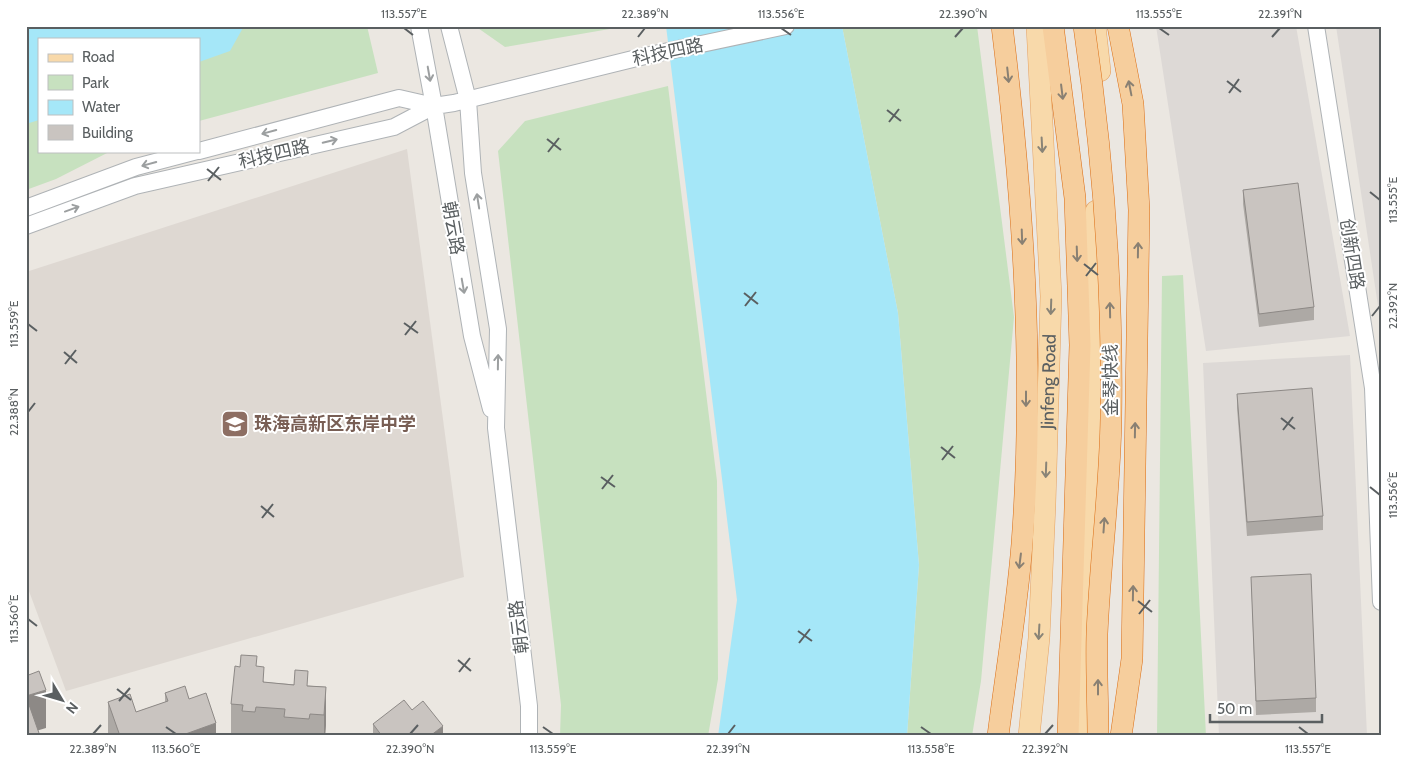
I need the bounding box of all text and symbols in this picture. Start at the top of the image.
text: 113.557°E [381,6,427,21]
text: 22.389°N [621,6,669,21]
text: 113.556°E [758,6,805,21]
text: 22.390°N [939,6,987,21]
text: 113.555°E [1136,6,1183,21]
text: 22.391°N [1258,6,1302,21]
street label: 科技四路 [630,34,706,70]
legend [38,38,200,152]
text: Road [82,48,115,66]
one-way arrow [424,66,434,82]
one-way arrow [1003,66,1013,82]
text: Park [82,74,109,92]
one-way arrow [1124,81,1134,97]
one-way arrow [1057,84,1067,100]
text: Water [82,98,120,116]
text: Building [82,124,133,142]
one-way arrow [261,128,277,137]
street label: 科技四路 [236,135,312,173]
one-way arrow [322,136,338,145]
one-way arrow [1038,137,1047,153]
one-way arrow [142,160,158,169]
text: 113.555°E [1385,176,1400,223]
one-way arrow [473,193,483,209]
street label: 朝云路 [437,200,469,256]
one-way arrow [64,204,79,213]
street label: 创新四路 [1336,217,1368,291]
one-way arrow [1017,228,1027,244]
one-way arrow [1133,242,1143,258]
one-way arrow [1072,245,1082,261]
one-way arrow [459,278,469,294]
text: 22.392°N [1385,283,1400,329]
one-way arrow [1046,299,1055,315]
text: 113.559°E [6,300,21,347]
one-way arrow [1106,302,1115,318]
street label: Jinfeng Road [1036,334,1061,431]
street label: 金琴快线 [1100,344,1122,416]
one-way arrow [493,354,502,370]
text: 22.388°N [6,388,21,436]
one-way arrow [1021,390,1031,407]
school or university icon: 珠海高新区东岸中学 [220,409,250,439]
place label: 珠海高新区东岸中学 [254,413,416,435]
one-way arrow [1130,422,1140,438]
one-way arrow [1042,461,1051,477]
text: 113.556°E [1385,471,1400,518]
one-way arrow [1100,517,1109,533]
one-way arrow [1015,553,1025,569]
one-way arrow [1128,585,1137,601]
text: 113.560°E [6,594,21,643]
street label: 朝云路 [505,599,533,655]
one-way arrow [1034,624,1043,640]
north arrow [38,674,88,724]
one-way arrow [1093,679,1103,696]
scale bar [1210,692,1322,724]
text: N [62,699,82,717]
text: 50 m [1217,700,1252,718]
text: 22.389°N [69,741,117,756]
text: 113.560°E [152,741,201,756]
text: 22.390°N [386,741,434,756]
text: 113.559°E [530,741,577,756]
text: 22.391°N [706,741,750,756]
text: 113.558°E [907,741,955,756]
text: 22.392°N [1022,741,1068,756]
text: 113.557°E [1285,741,1331,756]

